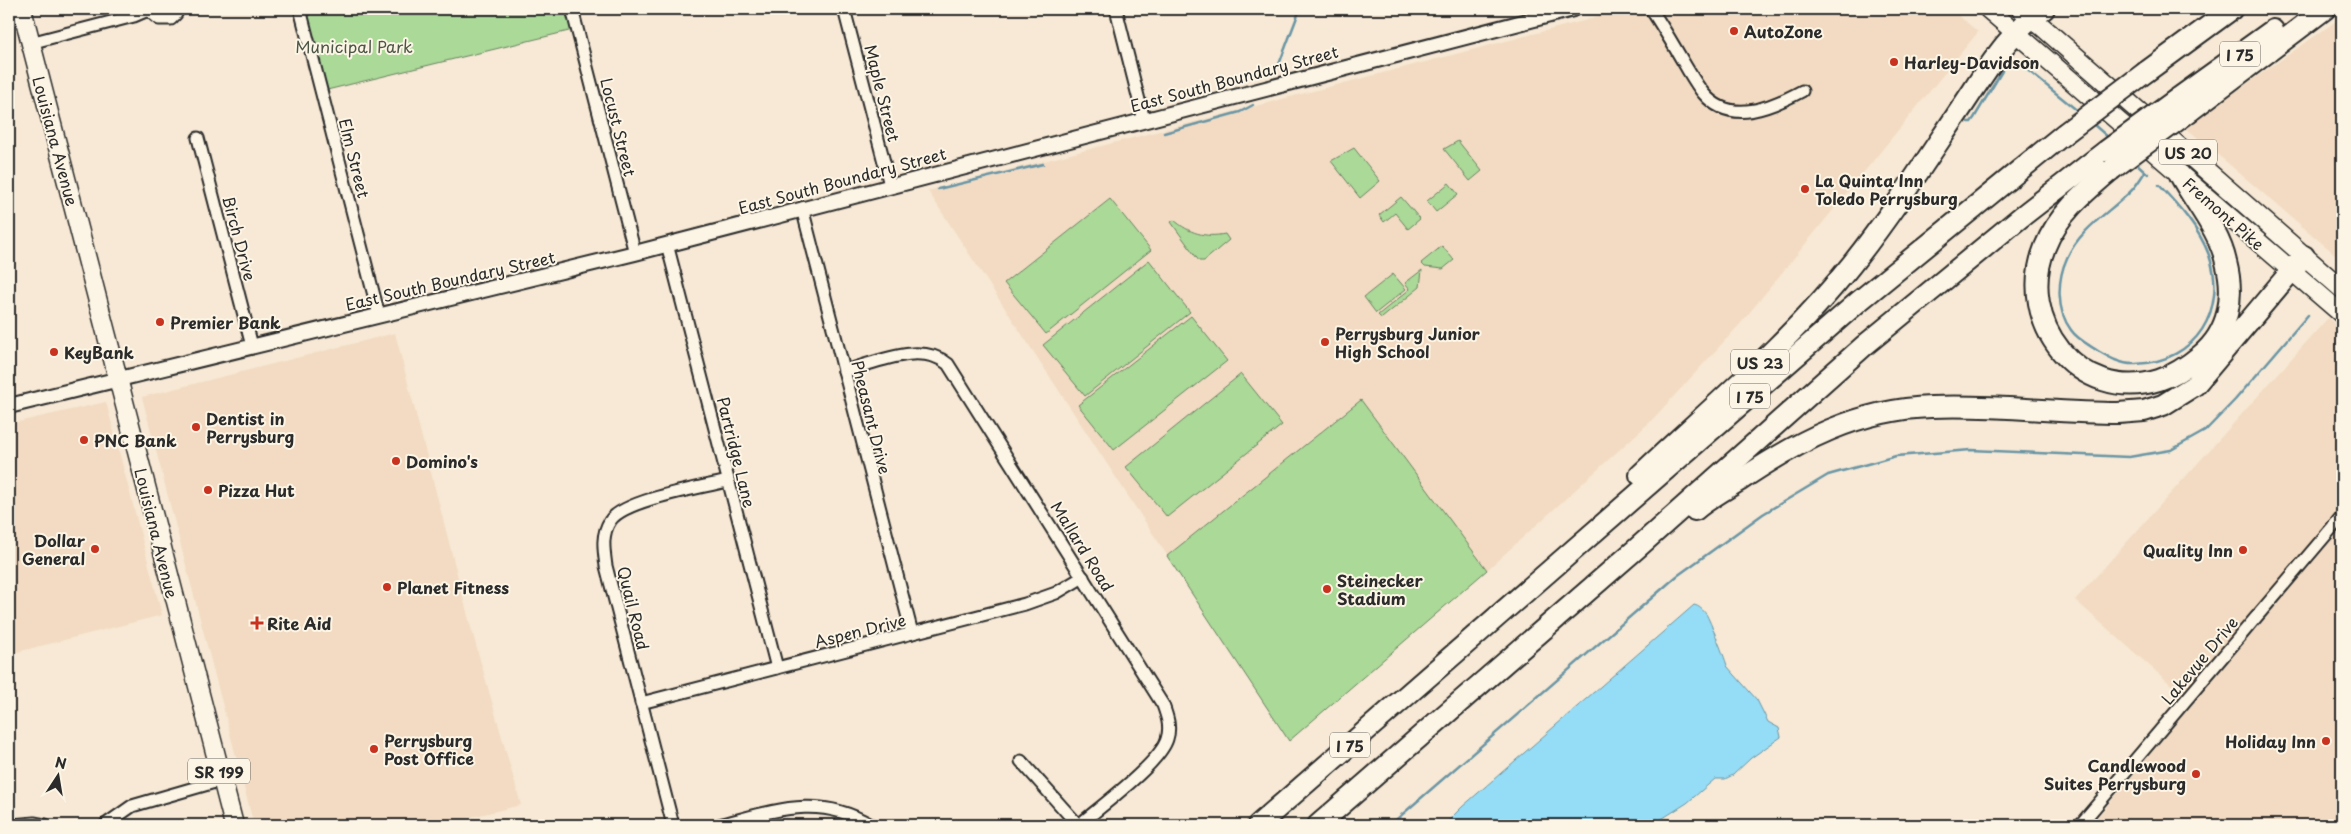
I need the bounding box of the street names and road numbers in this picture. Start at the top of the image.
street label: East South Boundary Street [1127,39,1341,117]
street label: Maple Street [859,42,907,145]
road number: I 75 [2220,42,2260,66]
street label: Louisiana Avenue [27,73,85,209]
street label: Locust Street [595,75,643,179]
street label: Elm Street [334,116,377,201]
road number: US 20 [2159,140,2217,164]
street label: East South Boundary Street [735,141,949,219]
street label: Fremont Pike [2178,171,2270,255]
street label: Birch Drive [217,193,263,283]
street label: East South Boundary Street [343,244,558,316]
road number: US 23 [1731,350,1789,374]
street label: Pheasant Drive [846,358,898,476]
road number: I 75 [1730,384,1770,408]
street label: Partridge Lane [712,394,762,510]
street label: Louisiana Avenue [129,465,185,601]
street label: Mallard Road [1046,496,1120,596]
street label: Quail Road [612,564,656,652]
street label: Aspen Drive [812,607,908,653]
street label: Lakevue Drive [2155,611,2243,709]
road number: I 75 [1330,732,1370,758]
road number: SR 199 [188,758,250,784]

